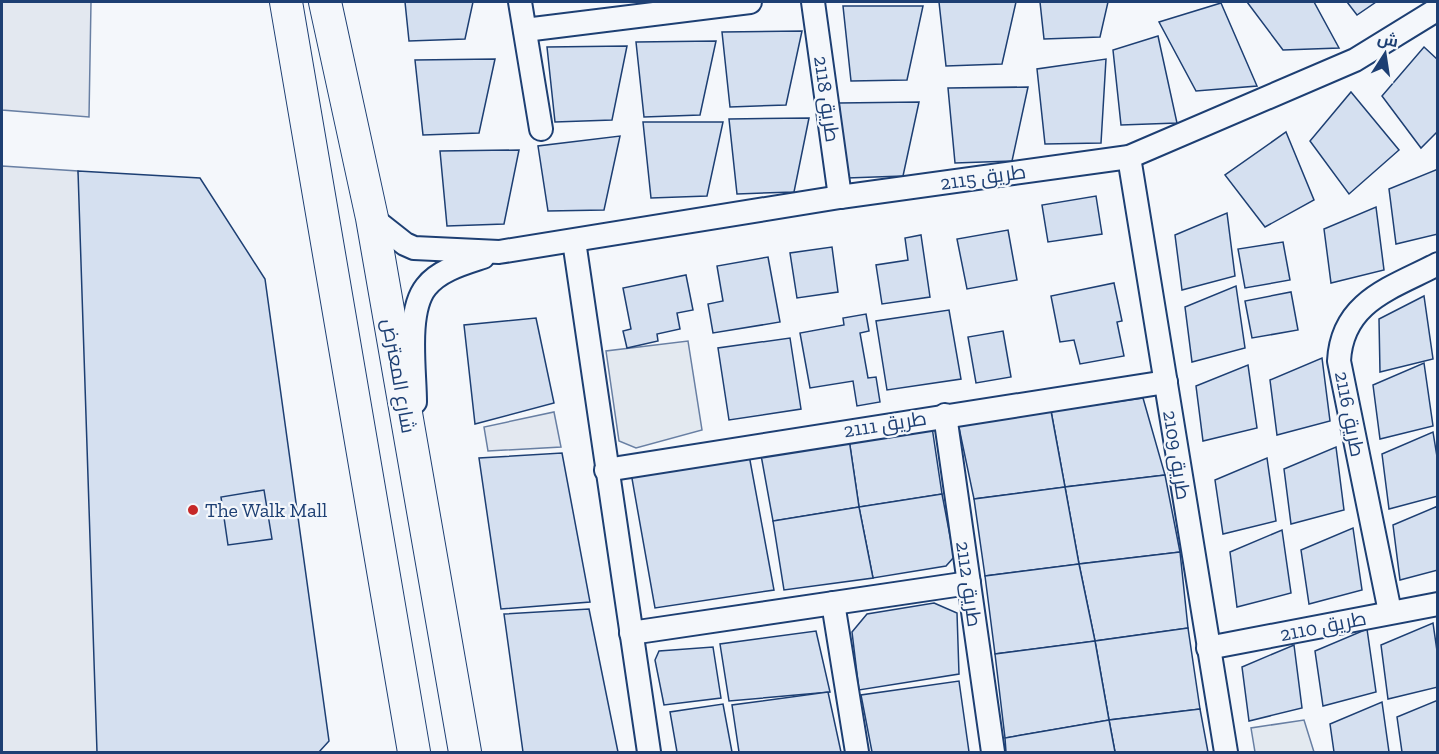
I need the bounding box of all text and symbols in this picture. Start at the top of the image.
north arrow [1355,24,1415,84]
text: ش [1376,28,1400,51]
street label: طريق 2118 [808,54,845,144]
street label: طريق 2115 [939,159,1027,196]
street label: شارع المعترض [375,317,421,436]
street label: طريق 2116 [1329,369,1370,459]
street label: طريق 2111 [842,406,928,443]
street label: طريق 2109 [1157,408,1196,502]
place label: The Walk Mall [205,498,327,522]
marker: The Walk Mall [186,503,200,517]
street label: طريق 2112 [950,540,987,629]
street label: طريق 2110 [1278,606,1368,647]

